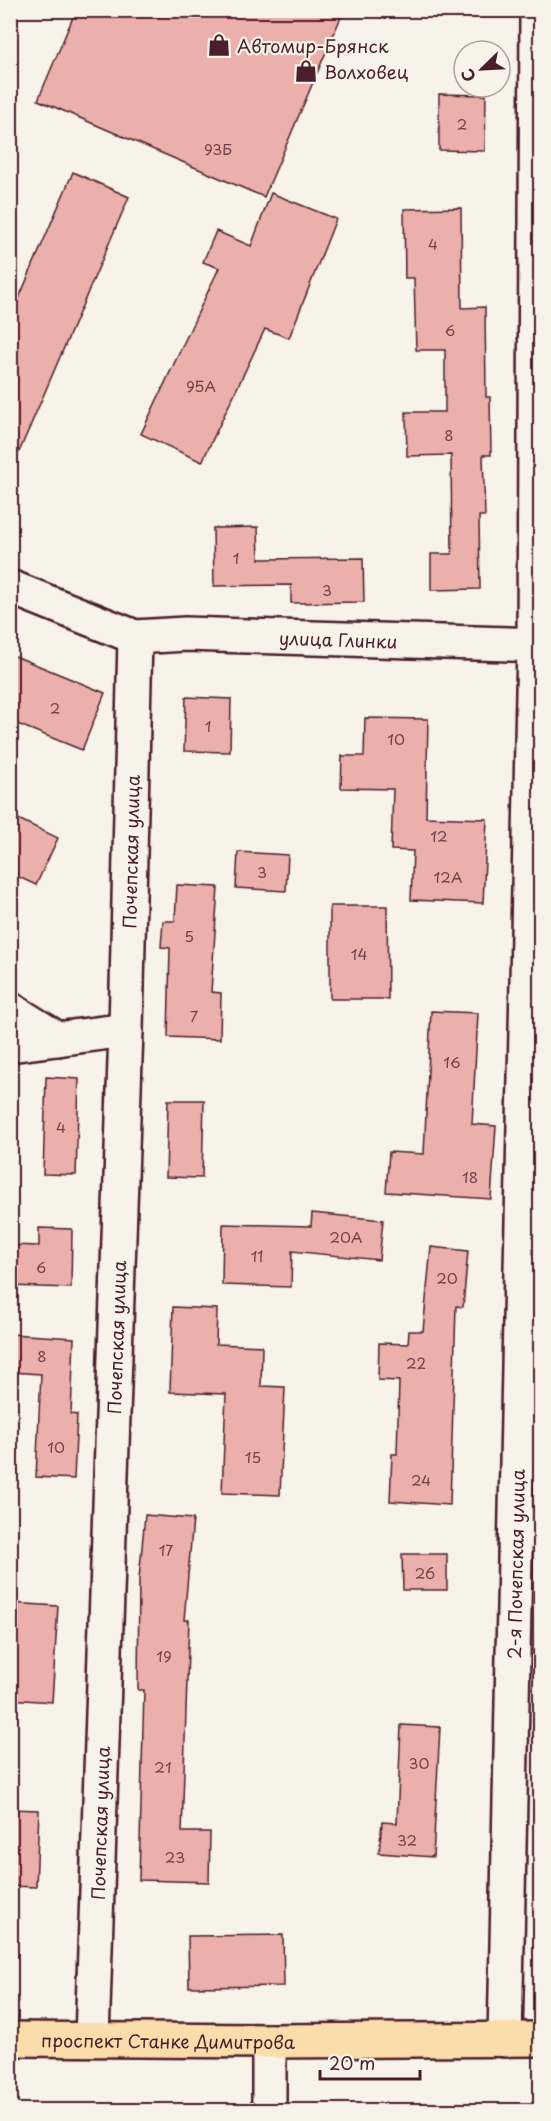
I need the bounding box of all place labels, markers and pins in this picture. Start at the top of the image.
shop icon: Автомир-Брянск [206,32,232,58]
place label: Автомир-Брянск [237,32,389,59]
shop icon: Волховец [293,58,319,84]
place label: Волховец [324,58,409,85]

